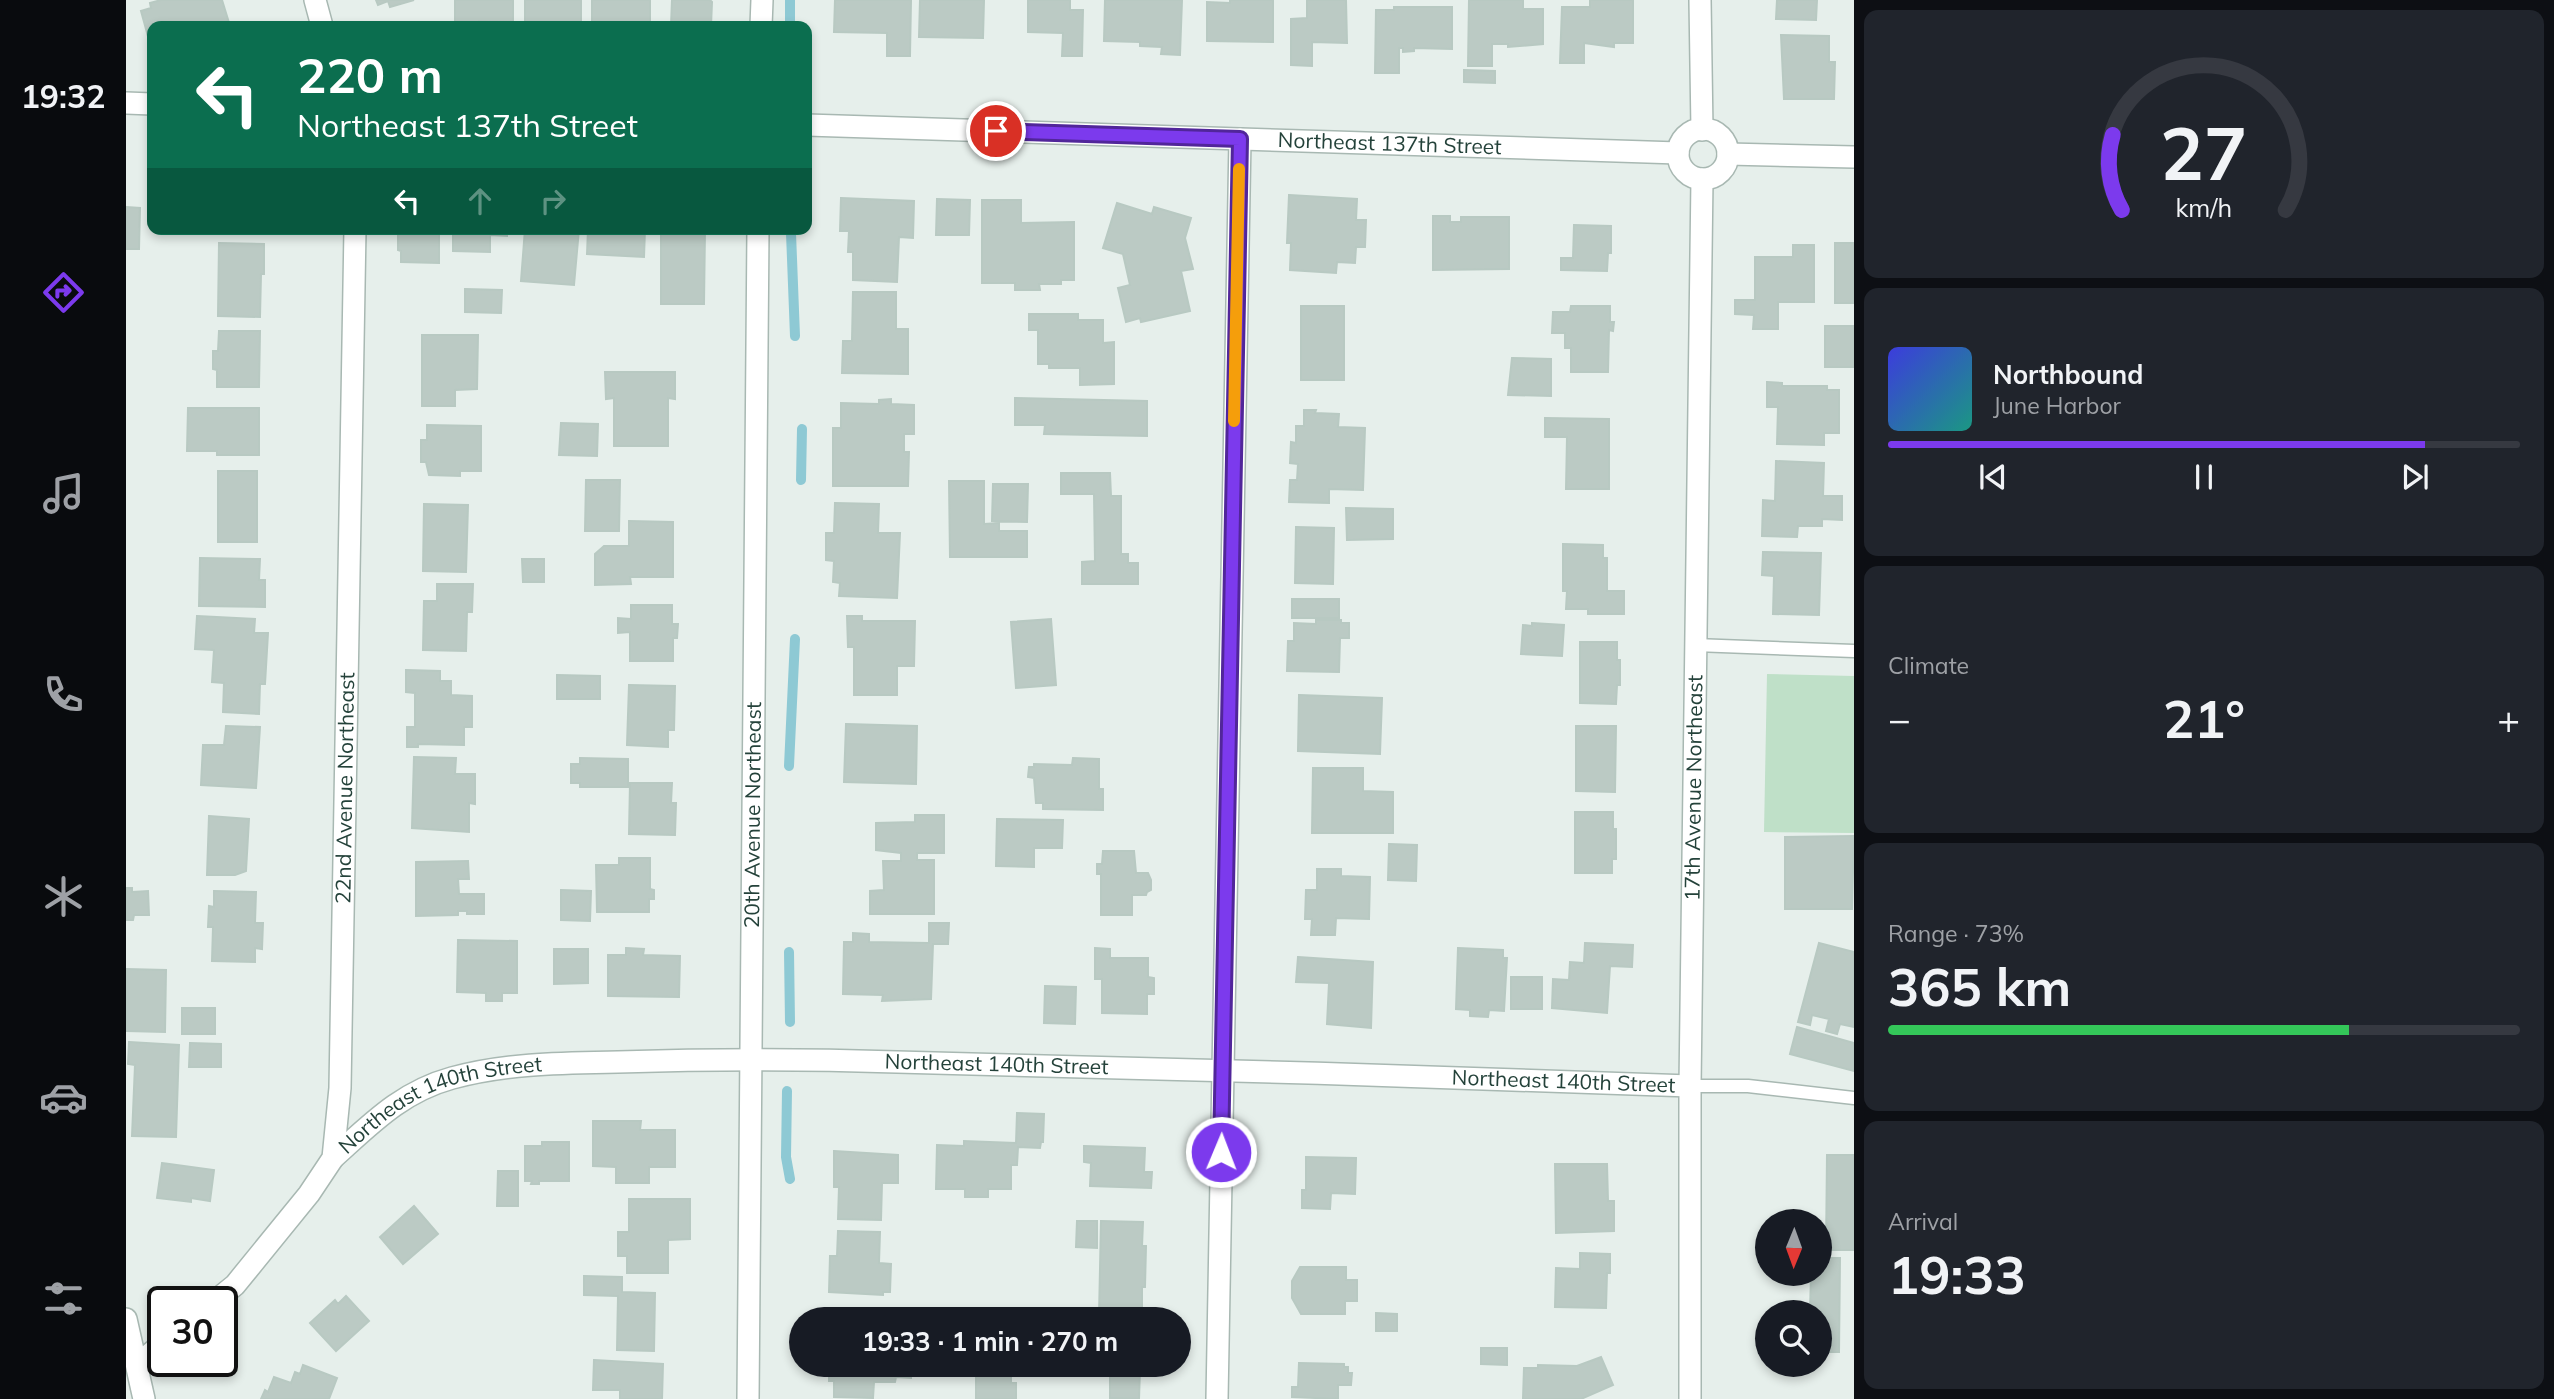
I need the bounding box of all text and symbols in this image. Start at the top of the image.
text: 220 m [297,44,443,105]
icon: left [182,49,273,140]
text: 19:32 [21,76,105,116]
pin [966,101,1026,161]
text: Northeast 137th Street [297,105,638,145]
text: 27 [2160,107,2248,198]
icon: arrive [977,112,1015,150]
street label: Northeast 137th Street [1277,126,1502,159]
icon: left [388,182,426,220]
icon: ahead [461,182,499,220]
icon: right [534,182,572,220]
text: km/h [2176,192,2232,223]
icon: directions [39,268,88,317]
text: Northbound [1993,358,2143,391]
text: June Harbor [1993,391,2121,420]
icon: previous [1974,458,2012,496]
icon: pause [2185,458,2223,496]
icon: next [2396,458,2434,496]
icon: music [39,469,88,518]
text: Climate [1888,651,1969,680]
icon: phone [39,670,88,719]
street label: 22nd Avenue Northeast [329,672,359,904]
street label: 17th Avenue Northeast [1678,675,1707,901]
text: 21° [2163,686,2245,751]
text: − [1888,695,1911,743]
text: + [2497,695,2520,743]
street label: 20th Avenue Northeast [738,702,766,928]
icon: climate [39,872,88,921]
text: Range · 73% [1888,919,2024,948]
text: 365 km [1888,954,2071,1019]
street label: Northeast 140th Street [884,1048,1109,1079]
street label: Northeast 140th Street [333,1050,543,1159]
street label: Northeast 140th Street [1451,1064,1676,1097]
icon: car [39,1073,88,1122]
position arrow [1184,1115,1258,1189]
text: Arrival [1888,1207,1958,1236]
north arrow [1755,1209,1832,1286]
map controls [1755,1209,1832,1377]
text: 19:33 [1888,1242,2026,1307]
icon: filters [39,1274,88,1323]
speed limit sign: 30 [147,1286,238,1377]
button: search [1755,1300,1832,1377]
text: 19:33 · 1 min · 270 m [862,1325,1118,1358]

